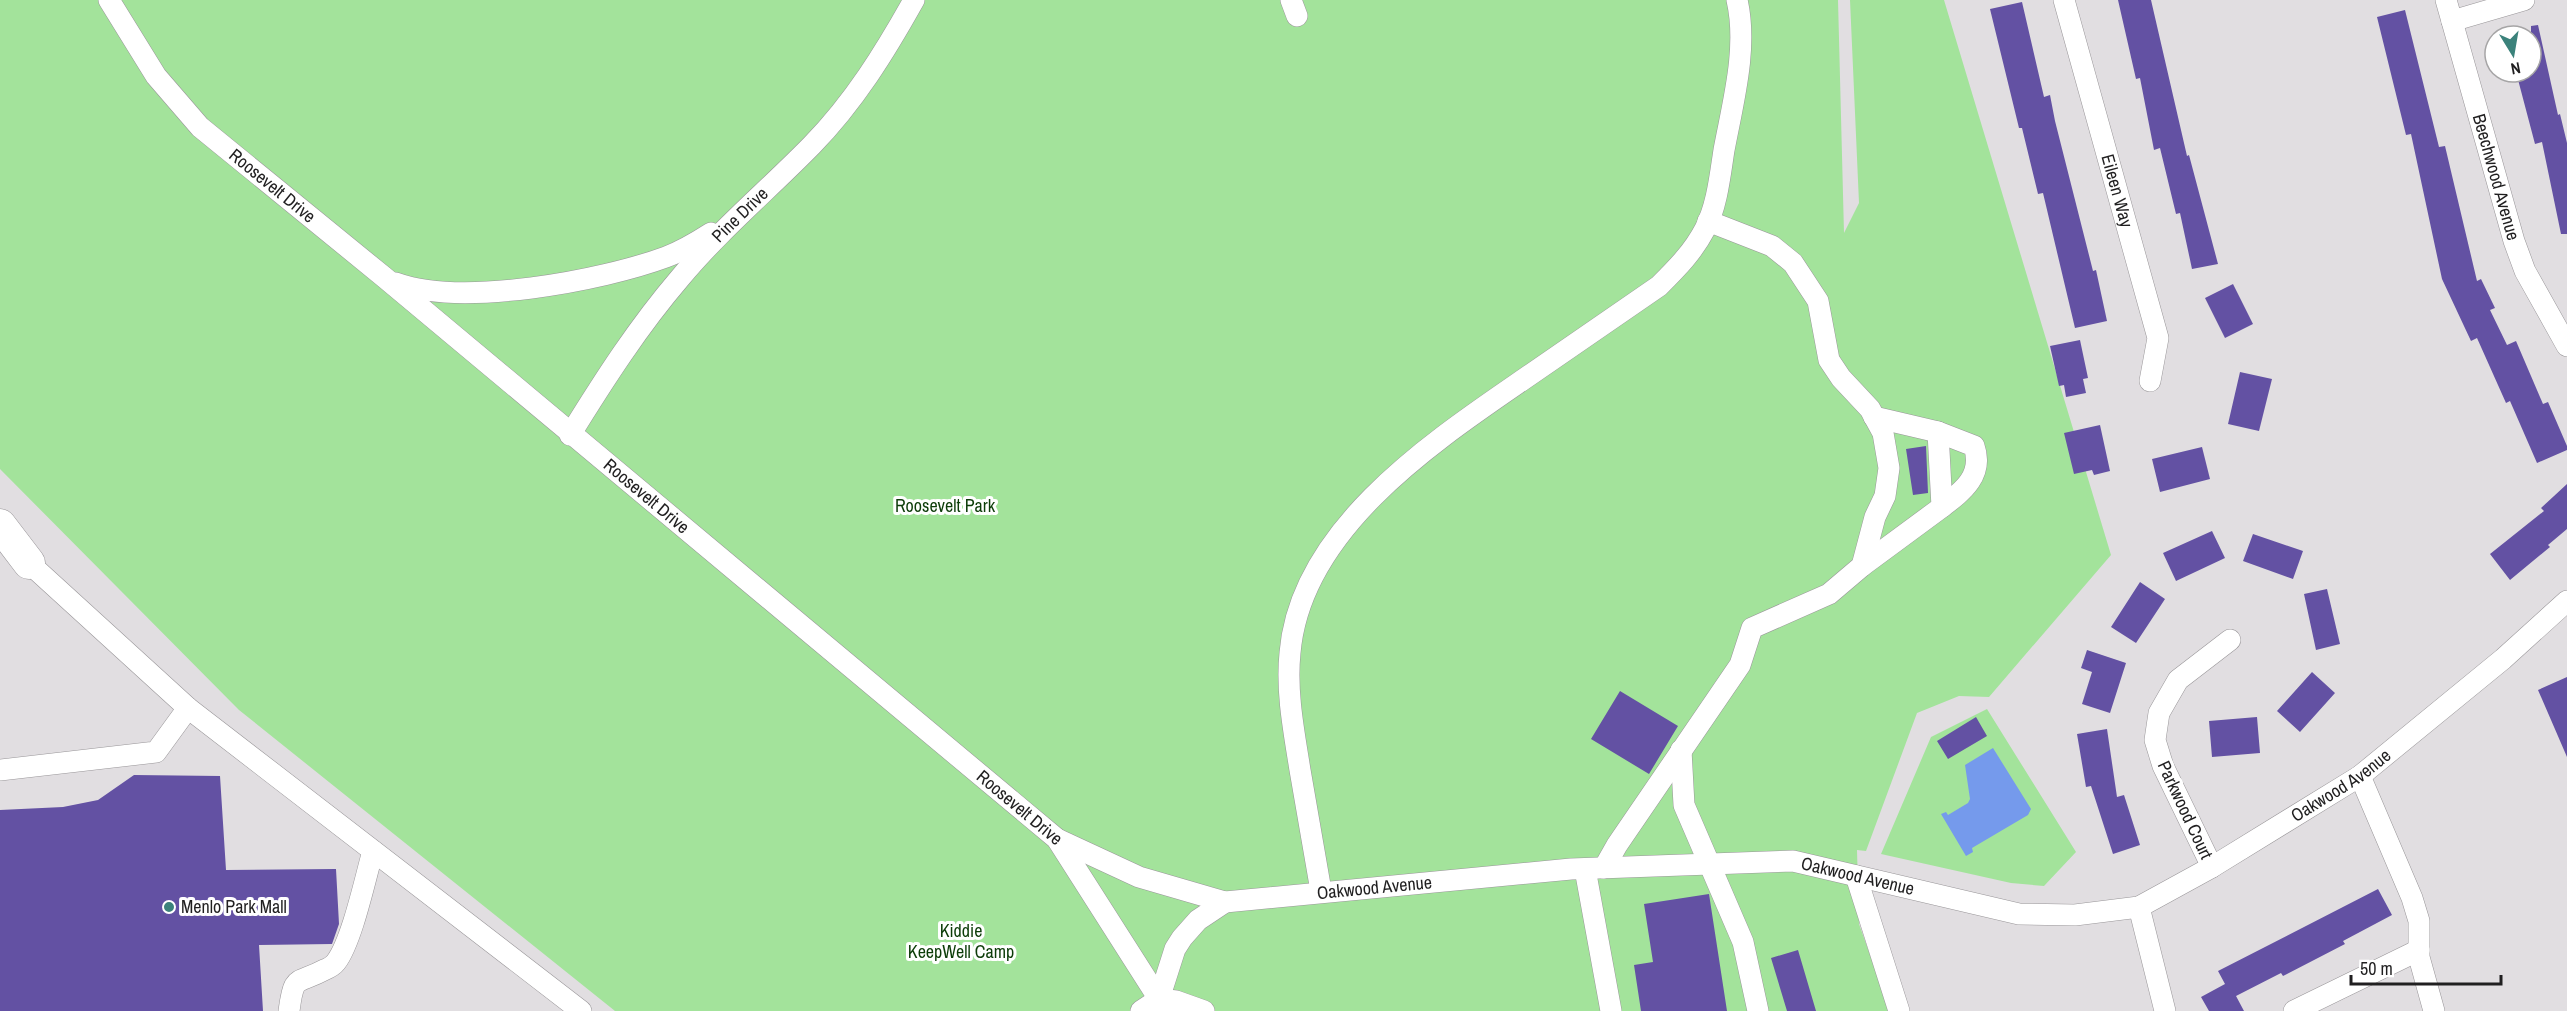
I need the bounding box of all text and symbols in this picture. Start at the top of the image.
north arrow [2483,24,2543,84]
text: N [2509,57,2523,80]
street label: Beechwood Avenue [2467,111,2526,243]
street label: Roosevelt Drive [224,143,321,228]
street label: Eileen Way [2095,151,2140,231]
street label: Pine Drive [706,181,773,248]
street label: Roosevelt Drive [598,452,695,539]
park label: Roosevelt Park [895,493,996,518]
street label: Oakwood Avenue [2286,743,2396,828]
street label: Parkwood Court [2152,757,2219,863]
street label: Roosevelt Drive [971,764,1068,851]
street label: Oakwood Avenue [1799,850,1917,901]
street label: Oakwood Avenue [1316,869,1433,905]
place label: Menlo Park Mall [181,894,287,919]
marker: Menlo Park Mall [162,900,176,914]
park label: Kiddie KeepWell Camp [908,918,1014,964]
scale bar [2351,948,2501,986]
text: 50 m [2360,956,2393,981]

